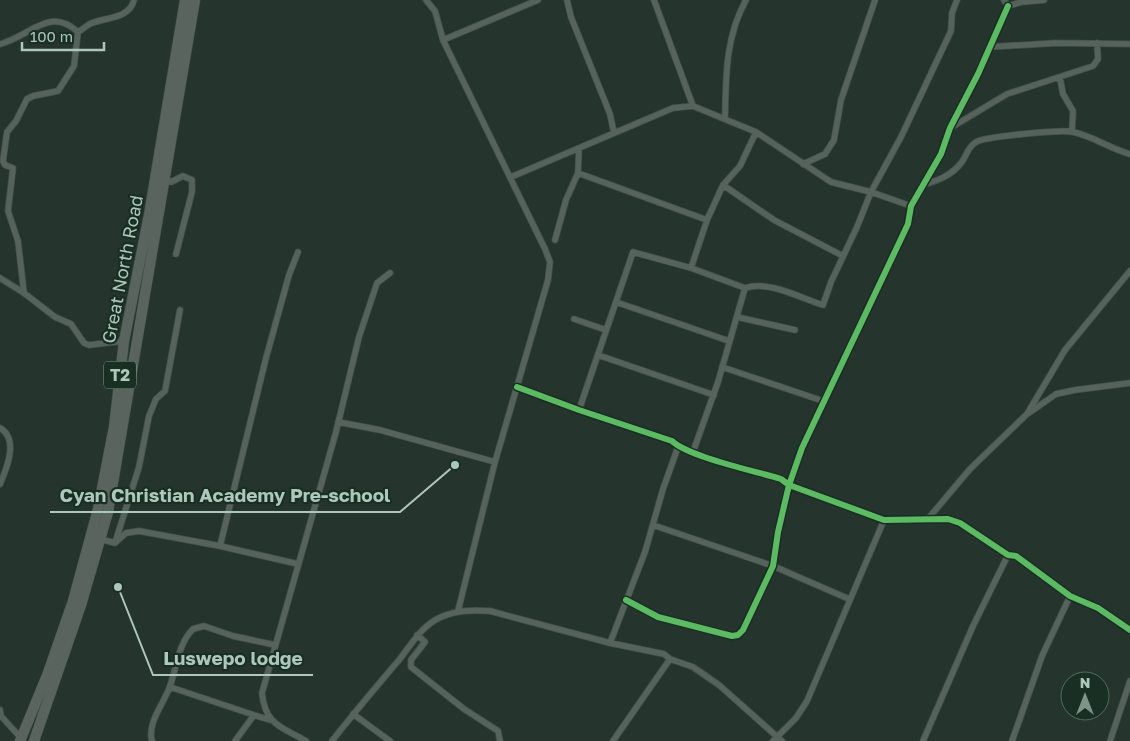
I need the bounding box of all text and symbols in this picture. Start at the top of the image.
scale bar [22,20,105,52]
text: 100 m [30,27,73,45]
street label: Great North Road [97,193,147,345]
road number: T2 [104,362,136,388]
callout: Cyan Christian Academy Pre-school [50,478,400,512]
text: Cyan Christian Academy Pre-school [60,483,390,506]
callout: Luswepo lodge [153,641,313,675]
text: Luswepo lodge [163,646,303,669]
north arrow [1060,671,1110,721]
text: N [1080,674,1090,691]

